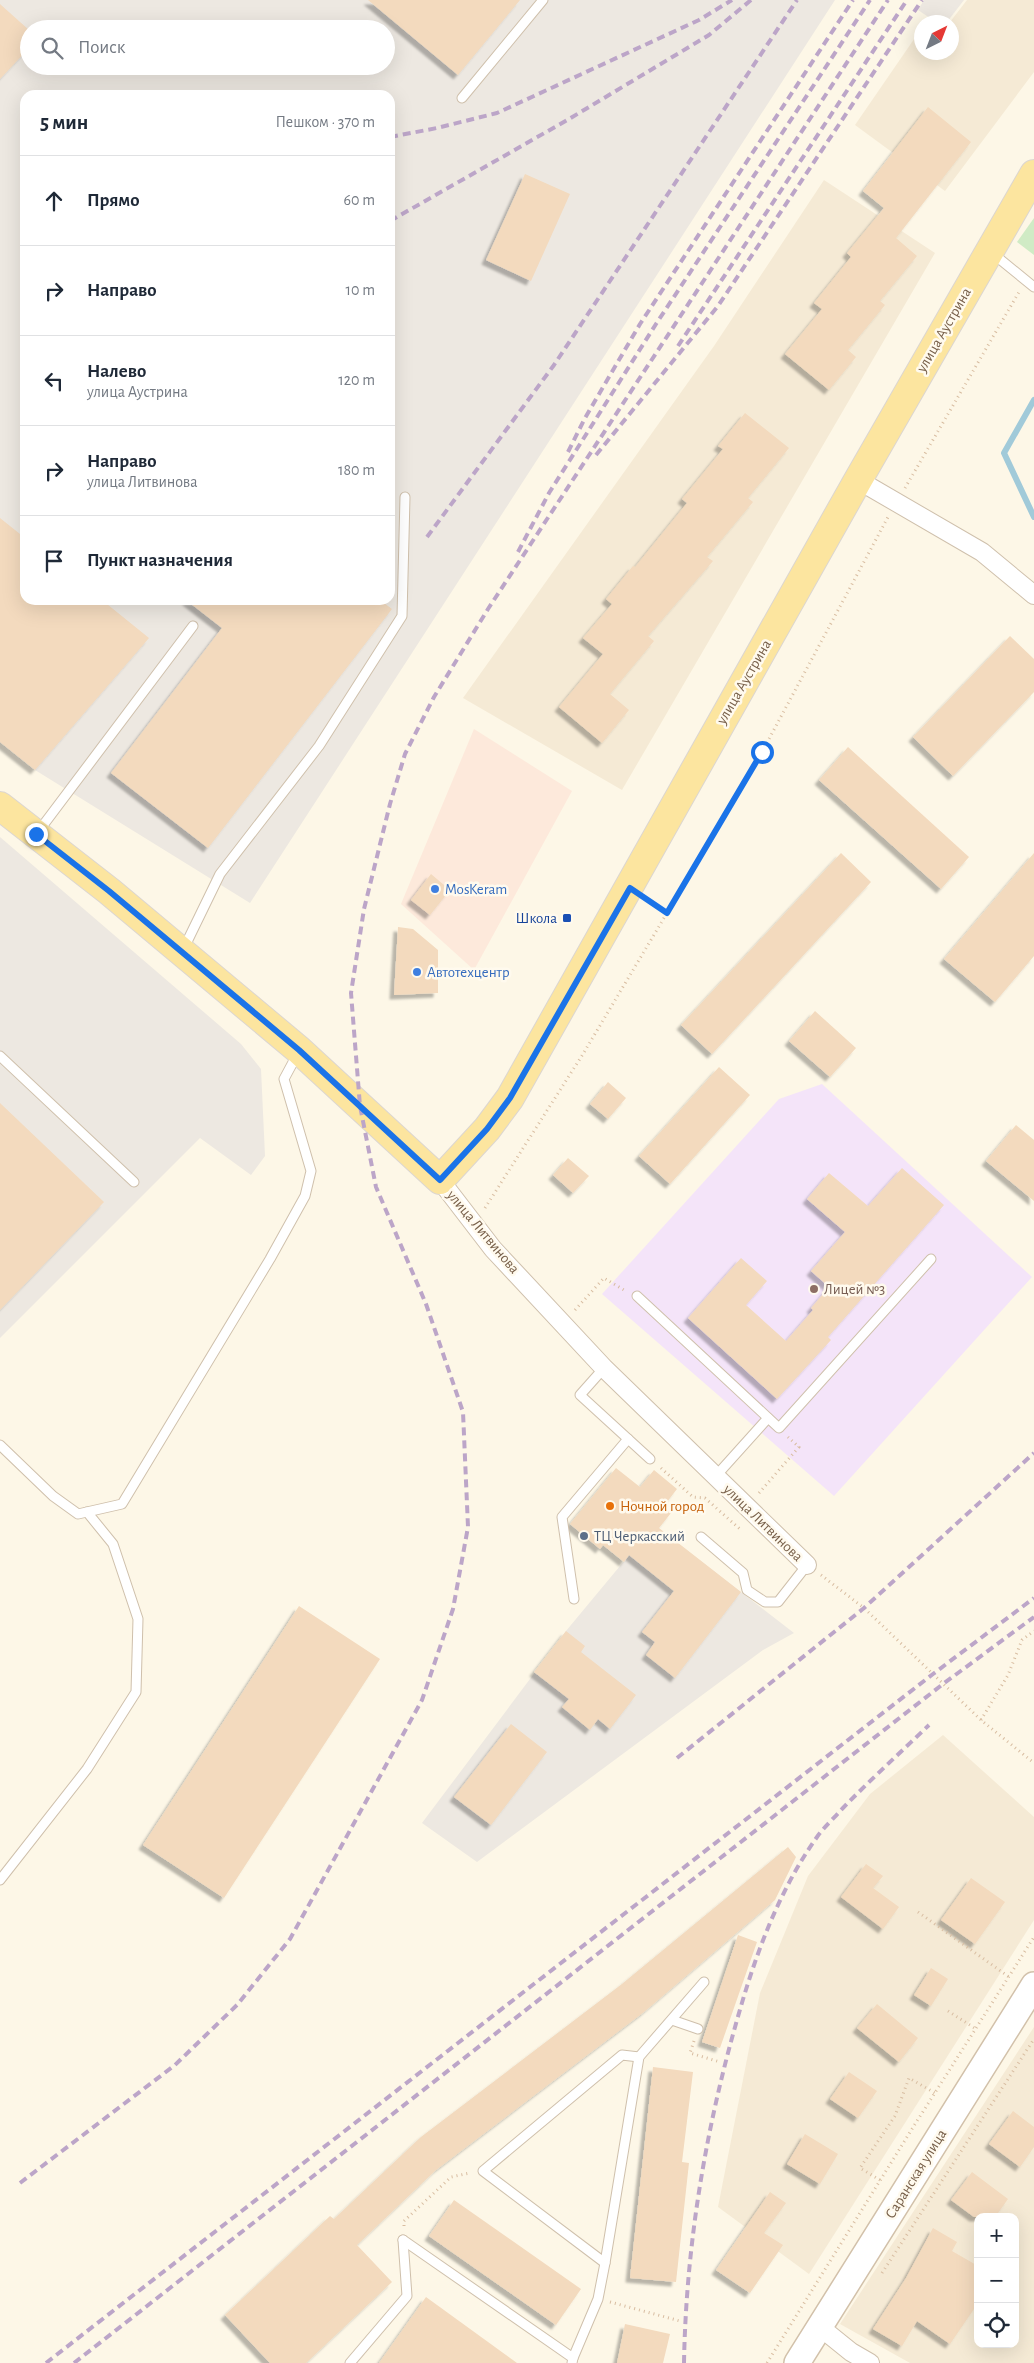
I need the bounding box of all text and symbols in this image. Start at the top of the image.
north arrow [914,15,959,60]
search box [20,20,395,75]
icon: search [38,34,66,62]
text: Поиск [78,38,125,57]
text: 5 мин [40,112,88,133]
text: Пешком · 370 m [276,114,375,130]
icon: ahead [40,187,68,215]
text: Прямо [87,191,140,210]
text: 60 m [344,192,375,208]
icon: right [40,277,68,305]
text: Направо [87,281,157,300]
text: 10 m [346,282,375,298]
street label: улица Аустрина [913,285,974,376]
text: Налево [87,362,146,381]
icon: left [40,367,68,395]
text: 120 m [338,372,375,388]
text: улица Аустрина [87,384,188,400]
text: Направо [87,452,157,471]
icon: right [40,457,68,485]
text: 180 m [338,462,375,478]
text: улица Литвинова [87,474,198,490]
icon: arrive [40,547,68,575]
text: Пункт назначения [87,551,233,570]
street label: улица Аустрина [713,637,774,728]
route start [751,741,774,764]
route end [25,823,48,846]
place label: MosKeram [445,882,507,897]
marker: MosKeram [429,883,441,895]
place label: Школа [516,911,557,926]
marker: Школа [561,912,573,924]
place label: Автотехцентр [427,965,510,980]
marker: Автотехцентр [411,966,423,978]
street label: улица Литвинова [443,1187,522,1277]
place label: Лицей №3 [824,1282,885,1297]
marker: Лицей №3 [808,1283,820,1295]
street label: улица Литвинова [720,1481,806,1564]
place label: Ночной город [620,1499,704,1514]
marker: Ночной город [604,1500,616,1512]
place label: ТЦ Черкасский [594,1529,685,1544]
marker: ТЦ Черкасский [578,1530,590,1542]
street label: Саранская улица [883,2127,949,2221]
map controls [974,2213,1019,2348]
button: + [974,2213,1019,2258]
button: − [974,2258,1019,2303]
button: locate [974,2303,1019,2348]

